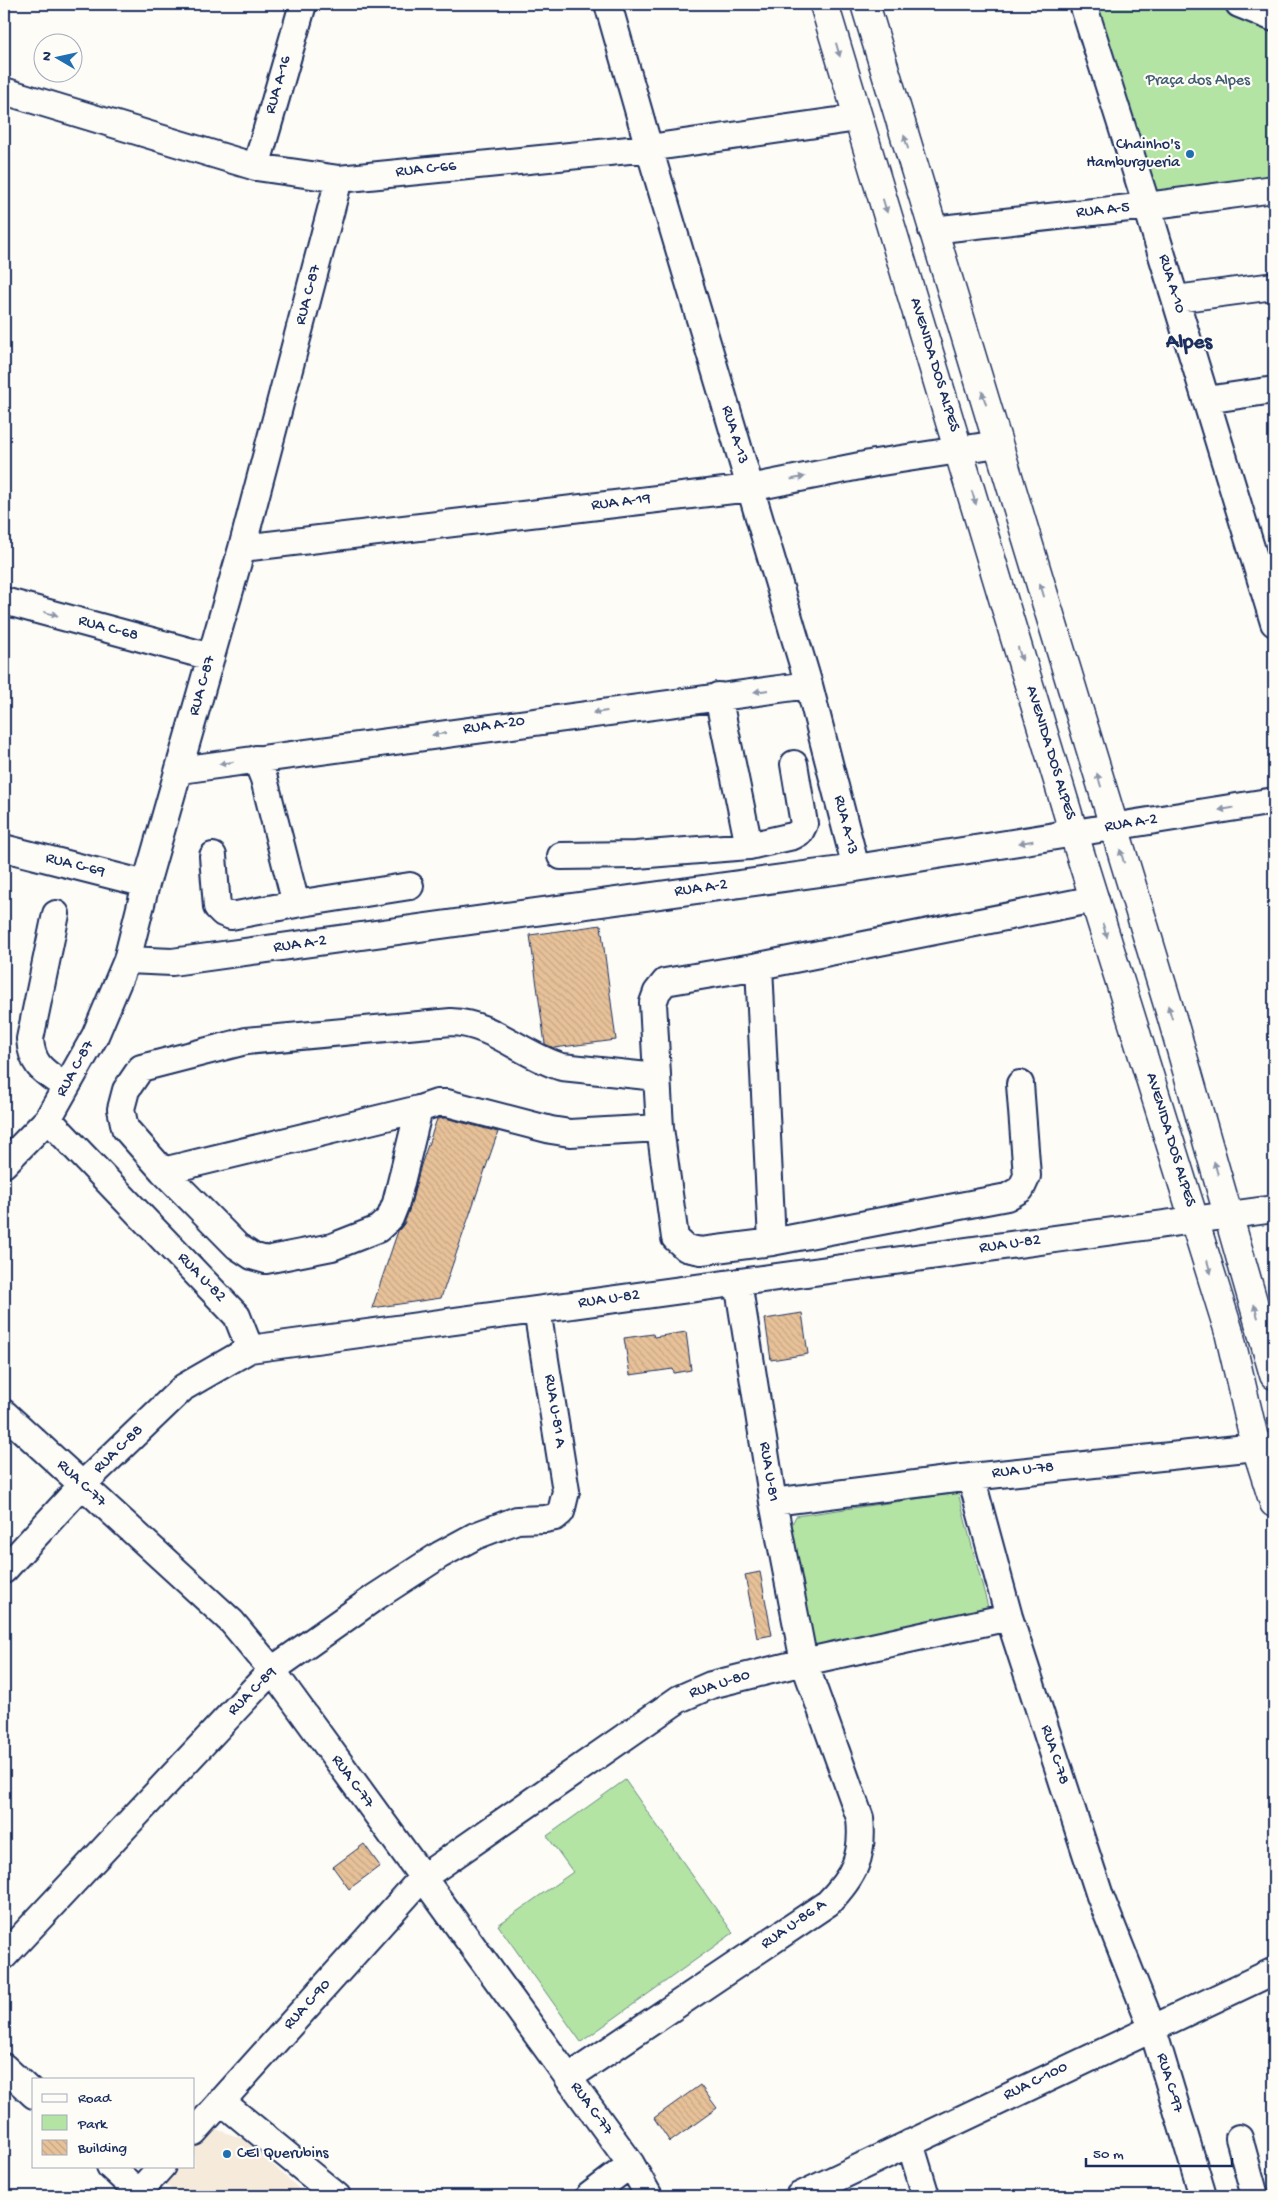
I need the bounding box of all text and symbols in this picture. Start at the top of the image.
north arrow [32,32,82,82]
one-way arrow [835,43,843,58]
text: N [39,51,57,62]
street label: RUA A-16 [262,53,297,116]
park label: Praça dos Alpes [1145,72,1251,91]
one-way arrow [901,134,909,149]
place label: Chainho's Hamburgueria [1086,136,1181,173]
marker: Chainho's Hamburgueria [1184,148,1196,160]
street label: RUA C-66 [395,157,458,183]
one-way arrow [882,199,890,214]
street label: RUA A-5 [1075,199,1131,223]
street label: RUA A-10 [1153,252,1189,316]
street label: RUA C-87 [292,262,326,327]
street label: AVENIDA DOS ALPES [905,296,964,435]
district label: Alpes [1165,331,1213,356]
one-way arrow [980,390,987,405]
street label: RUA A-13 [716,403,752,467]
one-way arrow [790,474,806,482]
street label: RUA A-19 [590,490,652,516]
one-way arrow [970,491,978,506]
one-way arrow [1038,583,1046,598]
one-way arrow [43,610,58,618]
street label: RUA C-68 [76,612,140,646]
one-way arrow [1017,646,1025,661]
street label: RUA C-87 [185,653,221,718]
street label: AVENIDA DOS ALPES [1021,684,1080,823]
one-way arrow [753,687,769,695]
one-way arrow [592,708,608,716]
street label: RUA A-20 [462,712,526,740]
one-way arrow [430,730,446,738]
one-way arrow [217,759,233,767]
one-way arrow [1094,772,1102,787]
street label: RUA A-13 [829,794,861,856]
one-way arrow [1218,805,1234,813]
street label: RUA A-2 [1103,810,1159,838]
one-way arrow [1018,838,1034,846]
street label: RUA C-69 [43,849,107,883]
one-way arrow [1118,849,1126,864]
street label: RUA A-2 [673,876,729,902]
one-way arrow [1101,924,1109,939]
street label: RUA A-2 [272,932,328,958]
one-way arrow [1166,1004,1174,1019]
street label: RUA C-87 [53,1037,100,1101]
street label: AVENIDA DOS ALPES [1141,1071,1200,1210]
one-way arrow [1211,1160,1219,1175]
street label: RUA U-82 [978,1231,1042,1259]
street label: RUA U-82 [173,1249,229,1307]
one-way arrow [1205,1259,1213,1274]
street label: RUA U-82 [577,1286,641,1314]
one-way arrow [1252,1303,1260,1318]
street label: RUA U-81 A [539,1373,569,1450]
street label: RUA C-88 [90,1421,148,1478]
street label: RUA U-81 [754,1441,782,1503]
street label: RUA C-77 [52,1456,110,1512]
street label: RUA U-78 [991,1458,1055,1484]
street label: RUA C-89 [225,1664,281,1720]
street label: RUA U-80 [687,1666,753,1704]
street label: RUA C-78 [1035,1723,1073,1787]
street label: RUA C-77 [326,1752,378,1813]
street label: RUA U-86 A [758,1895,832,1954]
street label: RUA C-90 [280,1976,336,2034]
street label: RUA C-97 [1151,2051,1187,2116]
street label: RUA C-100 [1001,2058,1071,2106]
legend [32,2078,195,2168]
street label: RUA C-77 [565,2079,617,2140]
text: Road [78,2090,112,2108]
text: Park [77,2116,108,2134]
scale bar [1086,2135,1232,2167]
text: Building [77,2140,127,2158]
place label: CEI Querubins [237,2145,329,2164]
text: 50 m [1093,2146,1124,2164]
marker: CEI Querubins [221,2148,233,2160]

